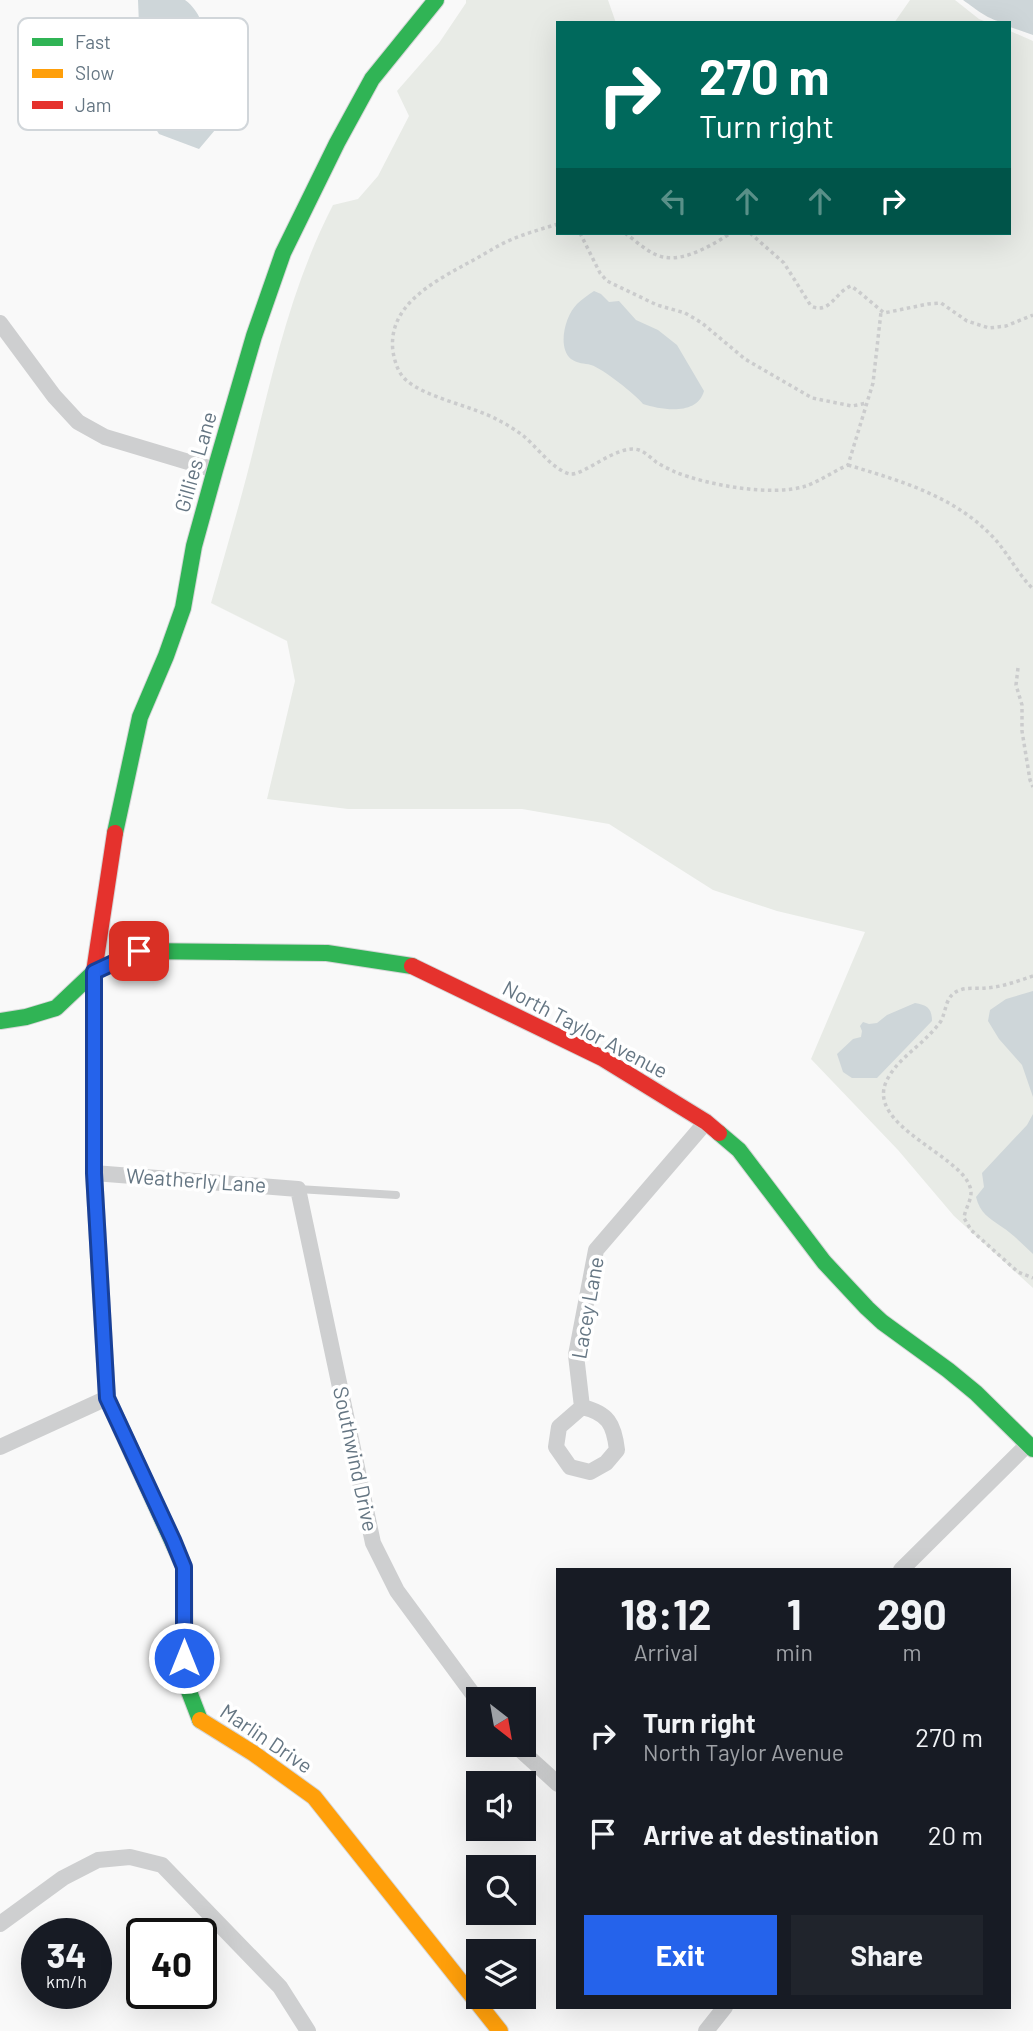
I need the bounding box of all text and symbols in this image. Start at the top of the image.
legend [18,18,248,130]
text: Fast [75,30,111,53]
text: 270 m [699,46,829,105]
icon: right [584,49,675,140]
text: Slow [75,61,114,84]
text: Jam [75,93,111,116]
text: Turn right [699,106,834,144]
icon: left [655,182,693,220]
icon: ahead [728,182,766,220]
icon: ahead [801,182,839,220]
icon: right [874,182,912,220]
street label: Gillies Lane [168,408,221,515]
pin [109,921,169,981]
icon: arrive [120,932,158,970]
street label: North Taylor Avenue [499,975,673,1083]
street label: Weatherly Lane [125,1162,267,1197]
street label: Lacey Lane [565,1255,608,1361]
street label: Southwind Drive [329,1384,384,1534]
text: 18:12 [620,1588,711,1638]
text: 1 [787,1588,802,1638]
text: 290 [877,1588,947,1638]
position arrow [147,1621,221,1695]
text: Arrival [634,1638,698,1666]
text: min [776,1638,813,1666]
text: m [902,1638,921,1666]
north arrow [466,1687,536,1757]
map controls [466,1687,536,2009]
street label: Marlin Drive [216,1698,318,1778]
text: Turn right [643,1707,756,1738]
icon: right [584,1717,622,1755]
text: 270 m [915,1721,983,1752]
text: North Taylor Avenue [643,1738,844,1766]
button: sound [466,1771,536,1841]
icon: arrive [584,1815,622,1853]
text: Arrive at destination [643,1819,879,1850]
text: 20 m [928,1819,983,1850]
button: search [466,1855,536,1925]
button: Exit [584,1915,777,1995]
button: Share [791,1915,983,1995]
speed limit sign: 40 [126,1918,217,2009]
text: 34 [46,1933,87,1975]
button: layers [466,1939,536,2009]
text: km/h [46,1970,87,1992]

